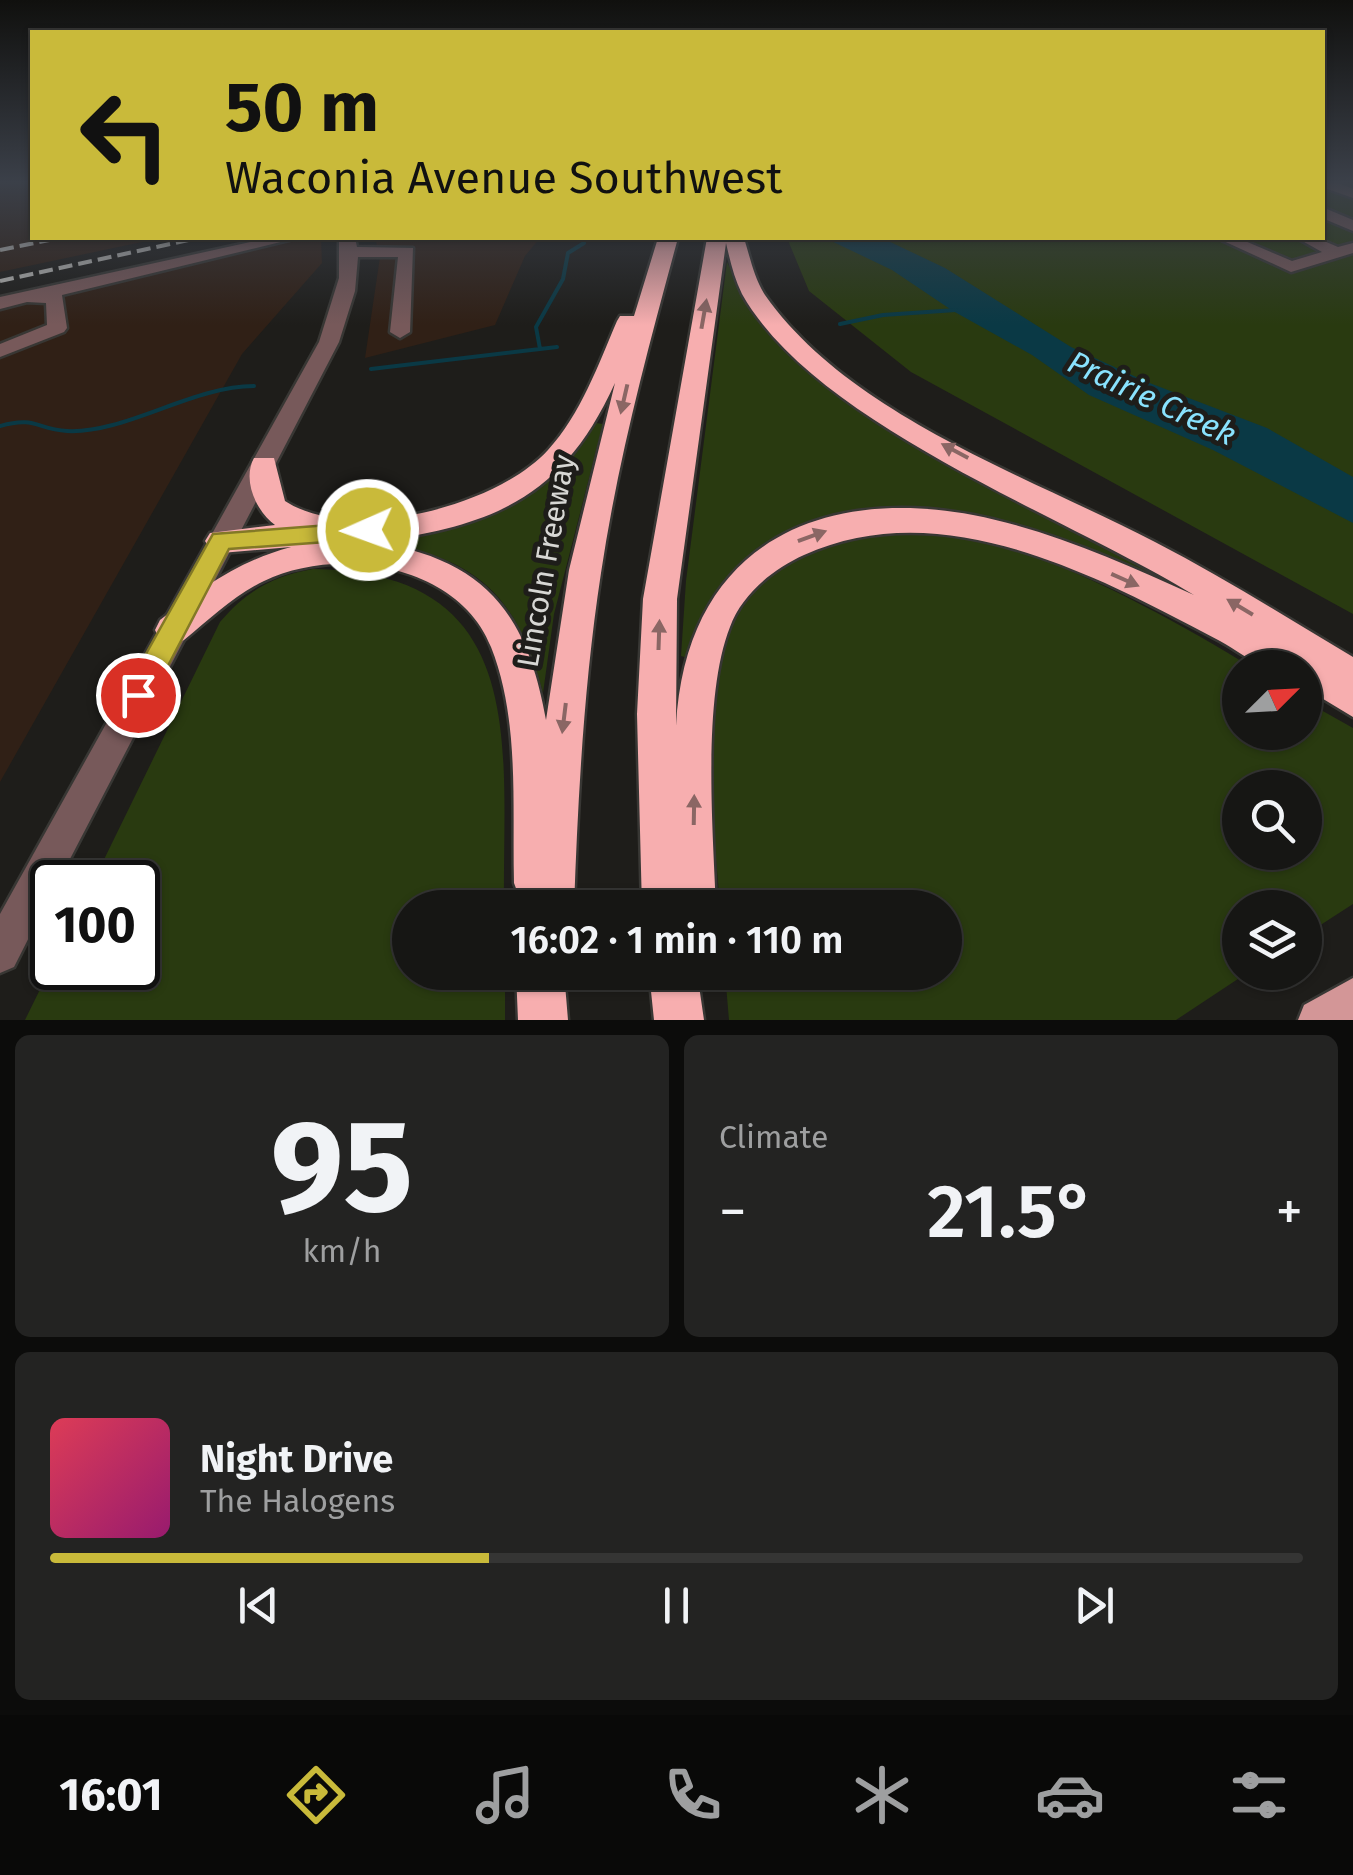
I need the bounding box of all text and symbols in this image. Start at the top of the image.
text: 50 m [225,66,379,150]
icon: left [60,70,190,200]
text: Waconia Avenue Southwest [225,151,783,205]
one-way arrow [697,298,712,329]
water label: Prairie Creek [1062,343,1242,453]
one-way arrow [616,384,631,415]
one-way arrow [940,443,969,460]
street label: Lincoln Freeway [510,452,582,670]
position arrow [316,478,420,582]
one-way arrow [797,528,827,543]
one-way arrow [1111,572,1140,589]
one-way arrow [1226,599,1254,616]
one-way arrow [651,619,667,651]
north arrow [1222,650,1322,750]
map controls [1222,650,1322,990]
pin [96,653,181,738]
icon: arrive [111,668,166,723]
one-way arrow [556,703,572,735]
button: search [1222,770,1322,870]
one-way arrow [686,794,702,826]
speed limit sign: 100 [30,860,160,990]
button: layers [1222,890,1322,990]
text: 16:02 · 1 min · 110 m [511,917,844,963]
text: 95 [271,1089,413,1245]
text: Climate [719,1118,828,1156]
text: 21.5° [927,1167,1095,1257]
text: − [719,1179,747,1245]
text: + [1276,1179,1303,1245]
text: km/h [302,1232,382,1270]
text: Night Drive [200,1436,393,1482]
text: The Halogens [200,1482,395,1520]
icon: previous [231,1578,286,1633]
icon: pause [649,1578,704,1633]
icon: next [1067,1578,1122,1633]
icon: directions [281,1760,351,1830]
icon: music [470,1760,540,1830]
icon: phone [658,1760,728,1830]
icon: climate [847,1760,917,1830]
icon: car [1035,1760,1105,1830]
icon: filters [1224,1760,1294,1830]
text: 16:01 [59,1768,163,1822]

